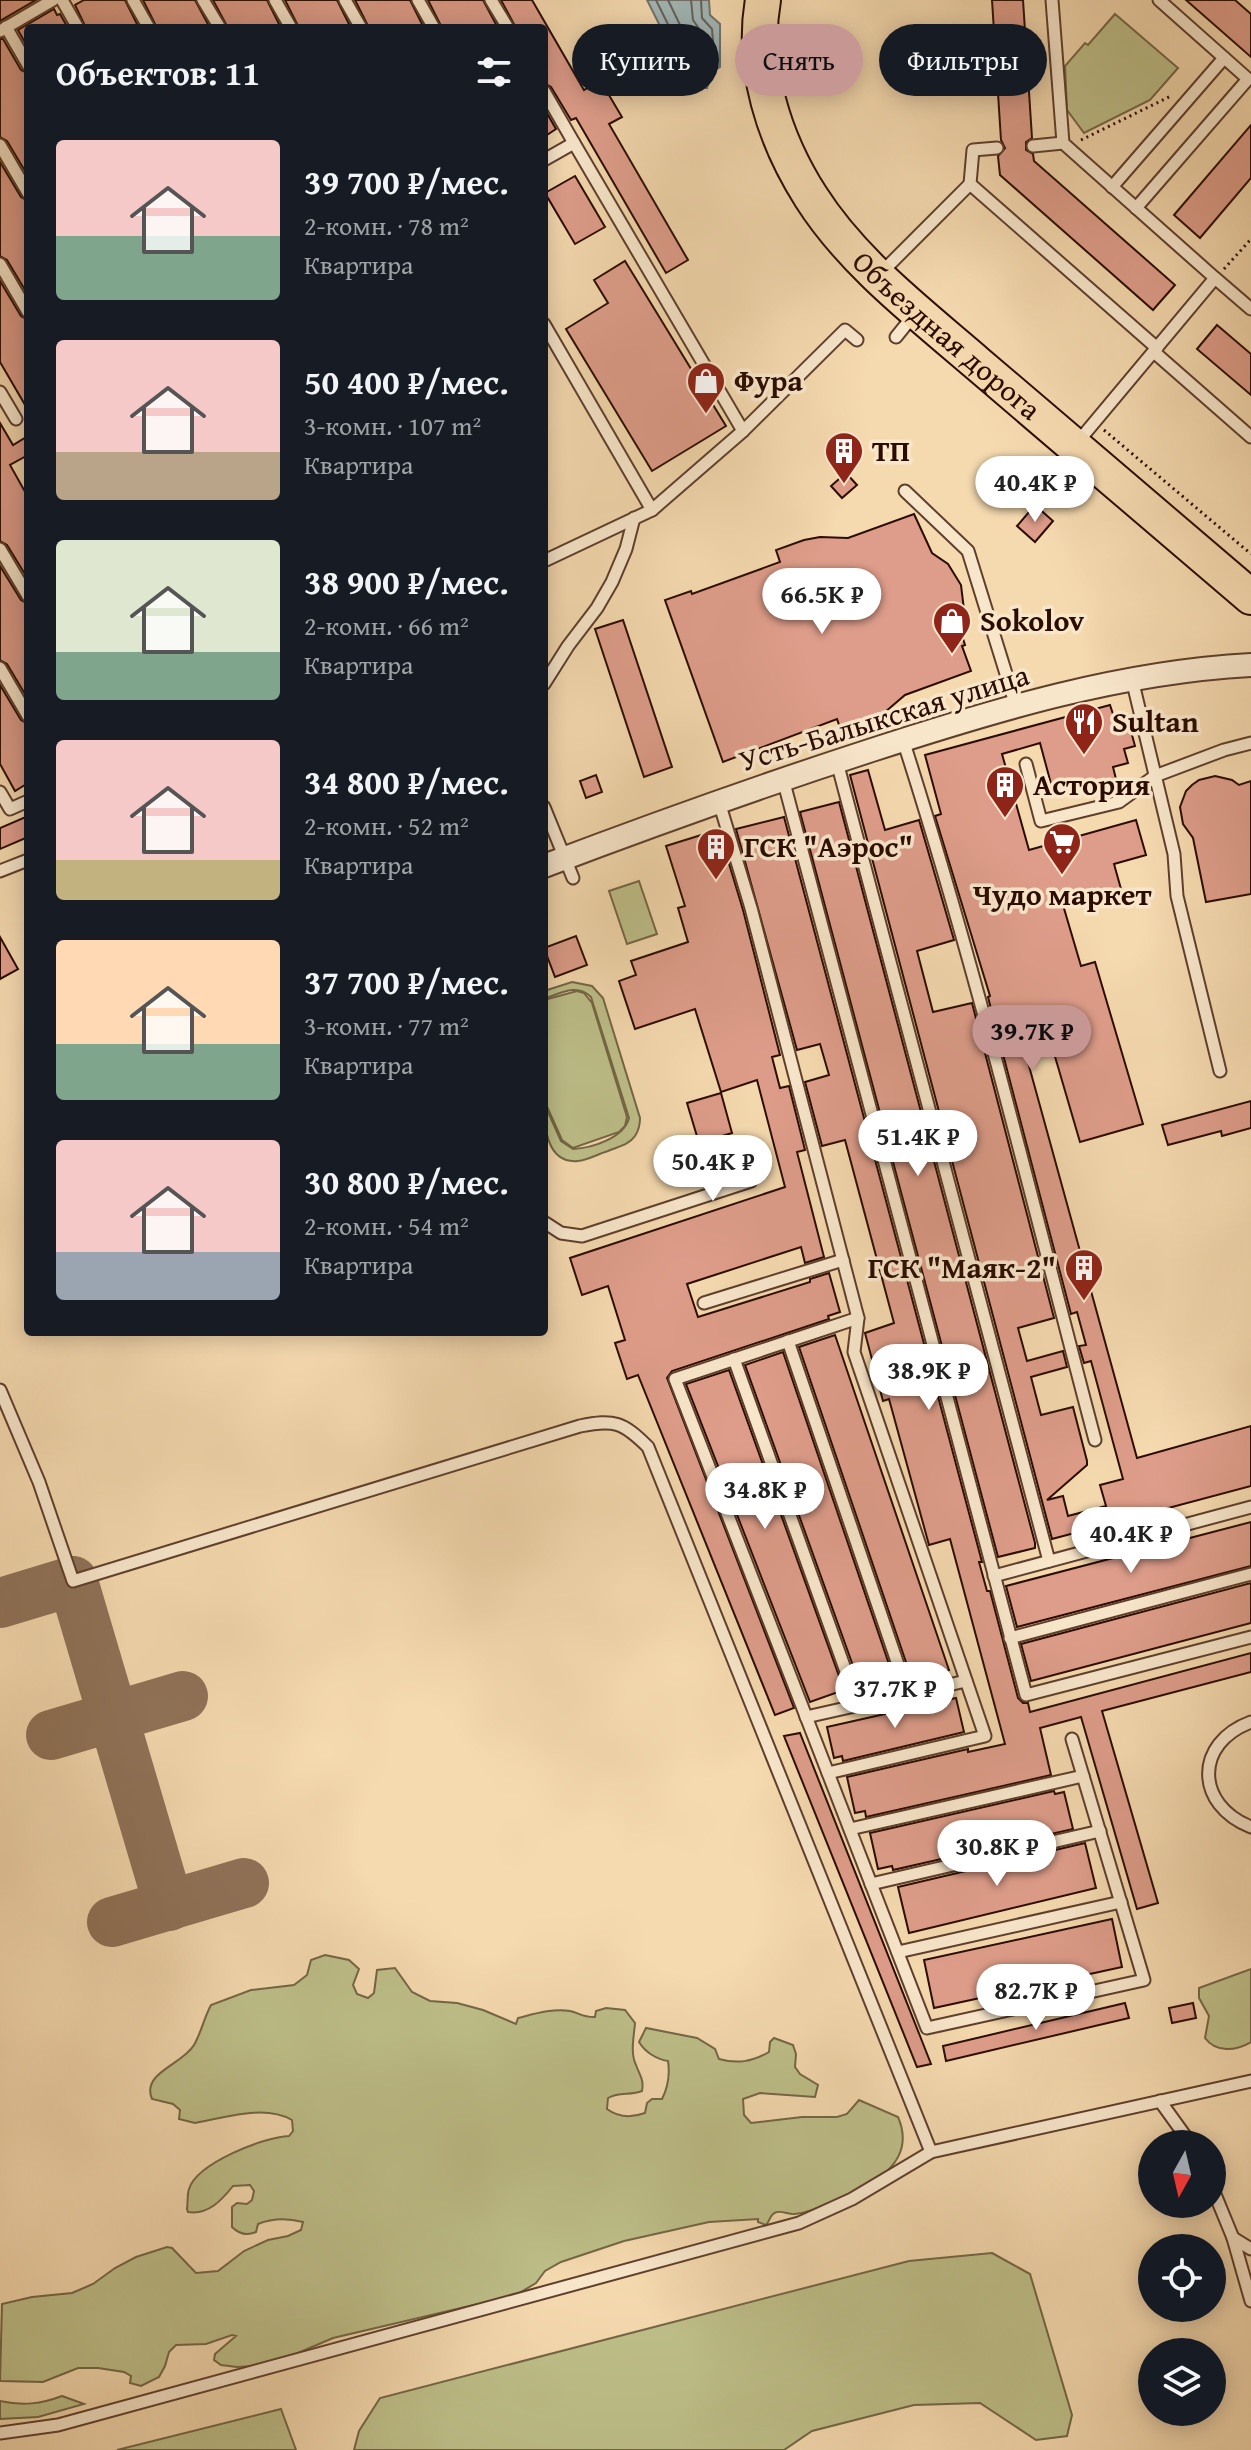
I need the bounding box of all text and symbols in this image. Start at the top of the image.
chip: Купить [572,24,719,96]
chip: Снять [735,24,863,96]
chip: Фильтры [879,24,1047,96]
text: Объектов: 11 [56,48,260,97]
icon: filters [472,50,516,94]
text: 39 700 ₽/мес. [304,157,509,206]
icon: home [120,172,216,268]
text: 2-комн. · 78 m² [304,206,469,245]
street label: Объездная дорога [843,240,1052,430]
text: Квартира [304,245,413,284]
text: 50 400 ₽/мес. [304,357,509,406]
place label: Фура [734,358,803,402]
shop icon: Фура [685,360,727,415]
icon: home [120,372,216,468]
text: 3-комн. · 107 m² [304,406,481,445]
place label: ТП [872,428,910,472]
building icon: ТП [823,430,865,485]
text: Квартира [304,445,413,484]
pin: 40.4K ₽ [961,456,1109,524]
text: 40.4K ₽ [993,462,1077,501]
text: 38 900 ₽/мес. [304,557,509,606]
pin: 66.5K ₽ [748,568,896,636]
icon: home [120,572,216,668]
text: 66.5K ₽ [780,574,864,613]
place label: Sokolov [980,598,1085,642]
shop icon: Sokolov [931,600,973,655]
text: 2-комн. · 66 m² [304,606,469,645]
text: Квартира [304,645,413,684]
street label: Усть-Балыкская улица [733,652,1035,782]
place label: Sultan [1112,699,1199,743]
restaurant icon: Sultan [1063,701,1105,756]
text: 34 800 ₽/мес. [304,757,509,806]
place label: Астория [1033,762,1150,806]
building icon: Астория [984,764,1026,819]
icon: home [120,772,216,868]
text: 2-комн. · 52 m² [304,806,469,845]
supermarket icon: Чудо маркет [1041,821,1083,876]
place label: ГСК "Аэрос" [744,824,913,868]
building icon: ГСК "Аэрос" [695,826,737,881]
text: Квартира [304,845,413,884]
place label: Чудо маркет [973,872,1152,916]
text: 37 700 ₽/мес. [304,957,509,1006]
icon: home [120,972,216,1068]
pin: 39.7K ₽ [958,1005,1106,1073]
text: 3-комн. · 77 m² [304,1006,469,1045]
text: 39.7K ₽ [990,1011,1074,1050]
text: Квартира [304,1045,413,1084]
pin: 51.4K ₽ [844,1110,992,1178]
text: 51.4K ₽ [876,1116,960,1155]
pin: 50.4K ₽ [639,1135,787,1203]
text: 50.4K ₽ [671,1141,755,1180]
text: 30 800 ₽/мес. [304,1157,509,1206]
icon: home [120,1172,216,1268]
text: 2-комн. · 54 m² [304,1206,469,1245]
text: Квартира [304,1245,413,1284]
place label: ГСК "Маяк-2" [868,1245,1056,1289]
building icon: ГСК "Маяк-2" [1063,1247,1105,1302]
pin: 38.9K ₽ [855,1344,1003,1412]
text: 38.9K ₽ [887,1350,971,1389]
pin: 34.8K ₽ [691,1463,839,1531]
text: 34.8K ₽ [723,1469,807,1508]
pin: 40.4K ₽ [1057,1507,1205,1575]
text: 40.4K ₽ [1089,1513,1173,1552]
pin: 37.7K ₽ [821,1662,969,1730]
text: 37.7K ₽ [853,1668,937,1707]
pin: 30.8K ₽ [923,1820,1071,1888]
text: 30.8K ₽ [955,1826,1039,1865]
pin: 82.7K ₽ [962,1964,1110,2032]
text: 82.7K ₽ [994,1970,1078,2009]
north arrow [1138,2130,1226,2218]
map controls [1138,2130,1226,2426]
button: locate [1138,2234,1226,2322]
button: layers [1138,2338,1226,2426]

